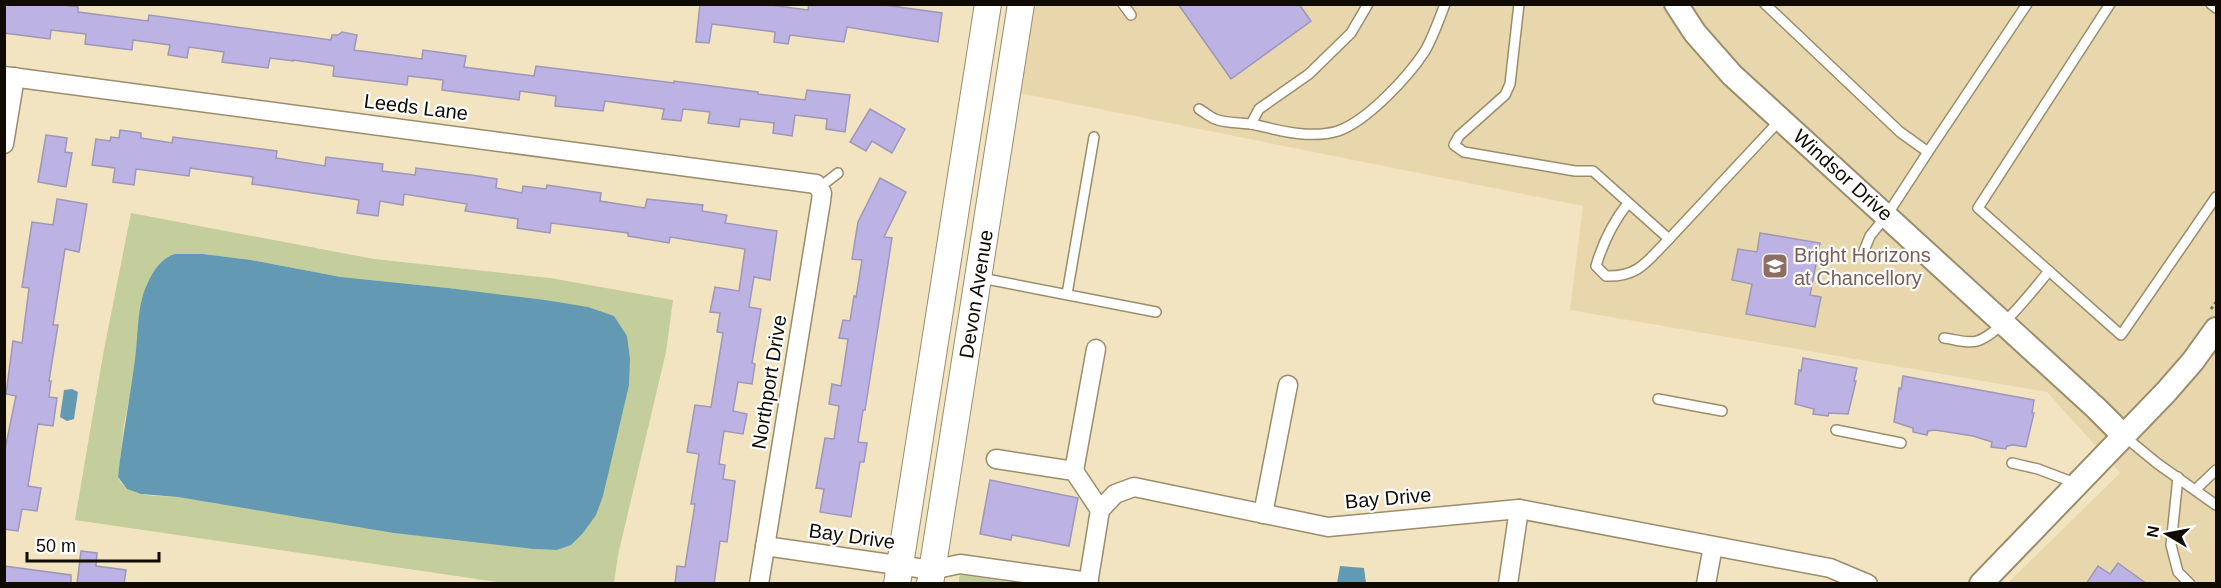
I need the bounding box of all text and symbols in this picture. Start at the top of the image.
street label: Leeds Lane [363,90,469,124]
street label: Windsor Drive [1789,125,1897,225]
street label: Devon Avenue [955,228,997,360]
place label: Bright Horizons at Chancellory [1794,244,1931,289]
school or university icon: Bright Horizons at Chancellory [1760,251,1790,281]
street label: Northport Drive [748,313,790,451]
street label: Bay Drive [1344,483,1432,513]
north arrow [2137,504,2197,564]
street label: Bay Drive [808,519,896,553]
text: N [2143,524,2162,539]
scale bar [27,525,159,563]
text: 50 m [36,536,76,556]

